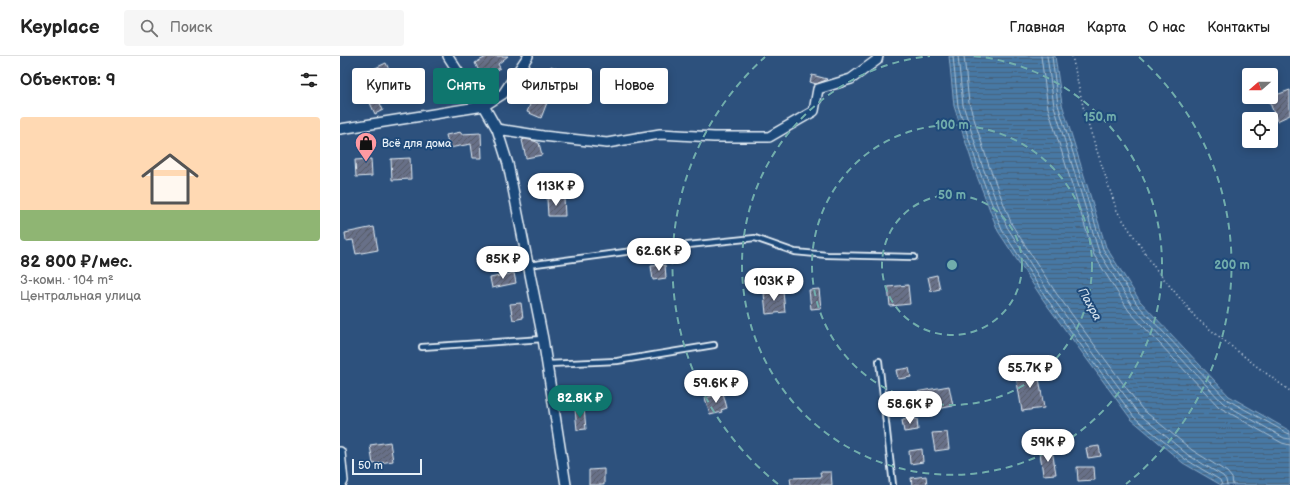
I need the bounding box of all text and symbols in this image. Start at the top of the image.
search box [124,10,404,46]
text: Keyplace [20,16,100,39]
icon: search [138,17,160,39]
text: Поиск [170,18,212,37]
text: Главная [1010,19,1065,36]
text: Карта [1087,19,1126,36]
text: О нас [1148,19,1185,36]
text: Контакты [1207,19,1270,36]
chip: Купить [352,68,425,104]
chip: Снять [433,68,499,104]
chip: Фильтры [507,68,592,104]
chip: Новое [600,68,668,104]
north arrow [1242,68,1278,104]
map controls [1242,68,1278,148]
icon: filters [298,69,320,91]
text: Объектов: 9 [20,70,116,90]
text: 150 m [1084,110,1116,125]
button: locate [1242,112,1278,148]
text: 100 m [935,118,969,133]
shop icon: Всё для дома [353,130,379,163]
place label: Всё для дома [382,137,452,150]
icon: home [134,143,206,215]
pin: 113K ₽ [523,173,589,207]
text: 113K ₽ [537,178,575,194]
text: 50 m [938,188,966,203]
pin: 62.6K ₽ [622,238,696,272]
text: 62.6K ₽ [636,243,682,259]
pin: 85K ₽ [475,246,531,280]
text: 85K ₽ [485,251,521,267]
text: 82 800 ₽/мес. [20,252,132,272]
centre of rings [945,258,959,272]
text: 200 m [1214,258,1250,273]
pin: 103K ₽ [741,268,807,302]
text: 3-комн. · 104 m² [20,272,114,288]
text: 103K ₽ [753,273,795,289]
water label: Пахра [1074,285,1105,323]
text: Центральная улица [20,288,141,304]
pin: 55.7K ₽ [993,355,1067,389]
text: 55.7K ₽ [1008,360,1052,376]
pin: 59.6K ₽ [679,370,753,404]
text: 59.6K ₽ [693,375,739,391]
pin: 82.8K ₽ [543,385,617,419]
text: 82.8K ₽ [557,390,603,406]
pin: 58.6K ₽ [873,391,947,425]
text: 58.6K ₽ [887,396,933,412]
pin: 59K ₽ [1020,429,1076,463]
text: 59K ₽ [1030,434,1066,450]
scale bar [352,457,422,476]
text: 50 m [358,459,383,472]

